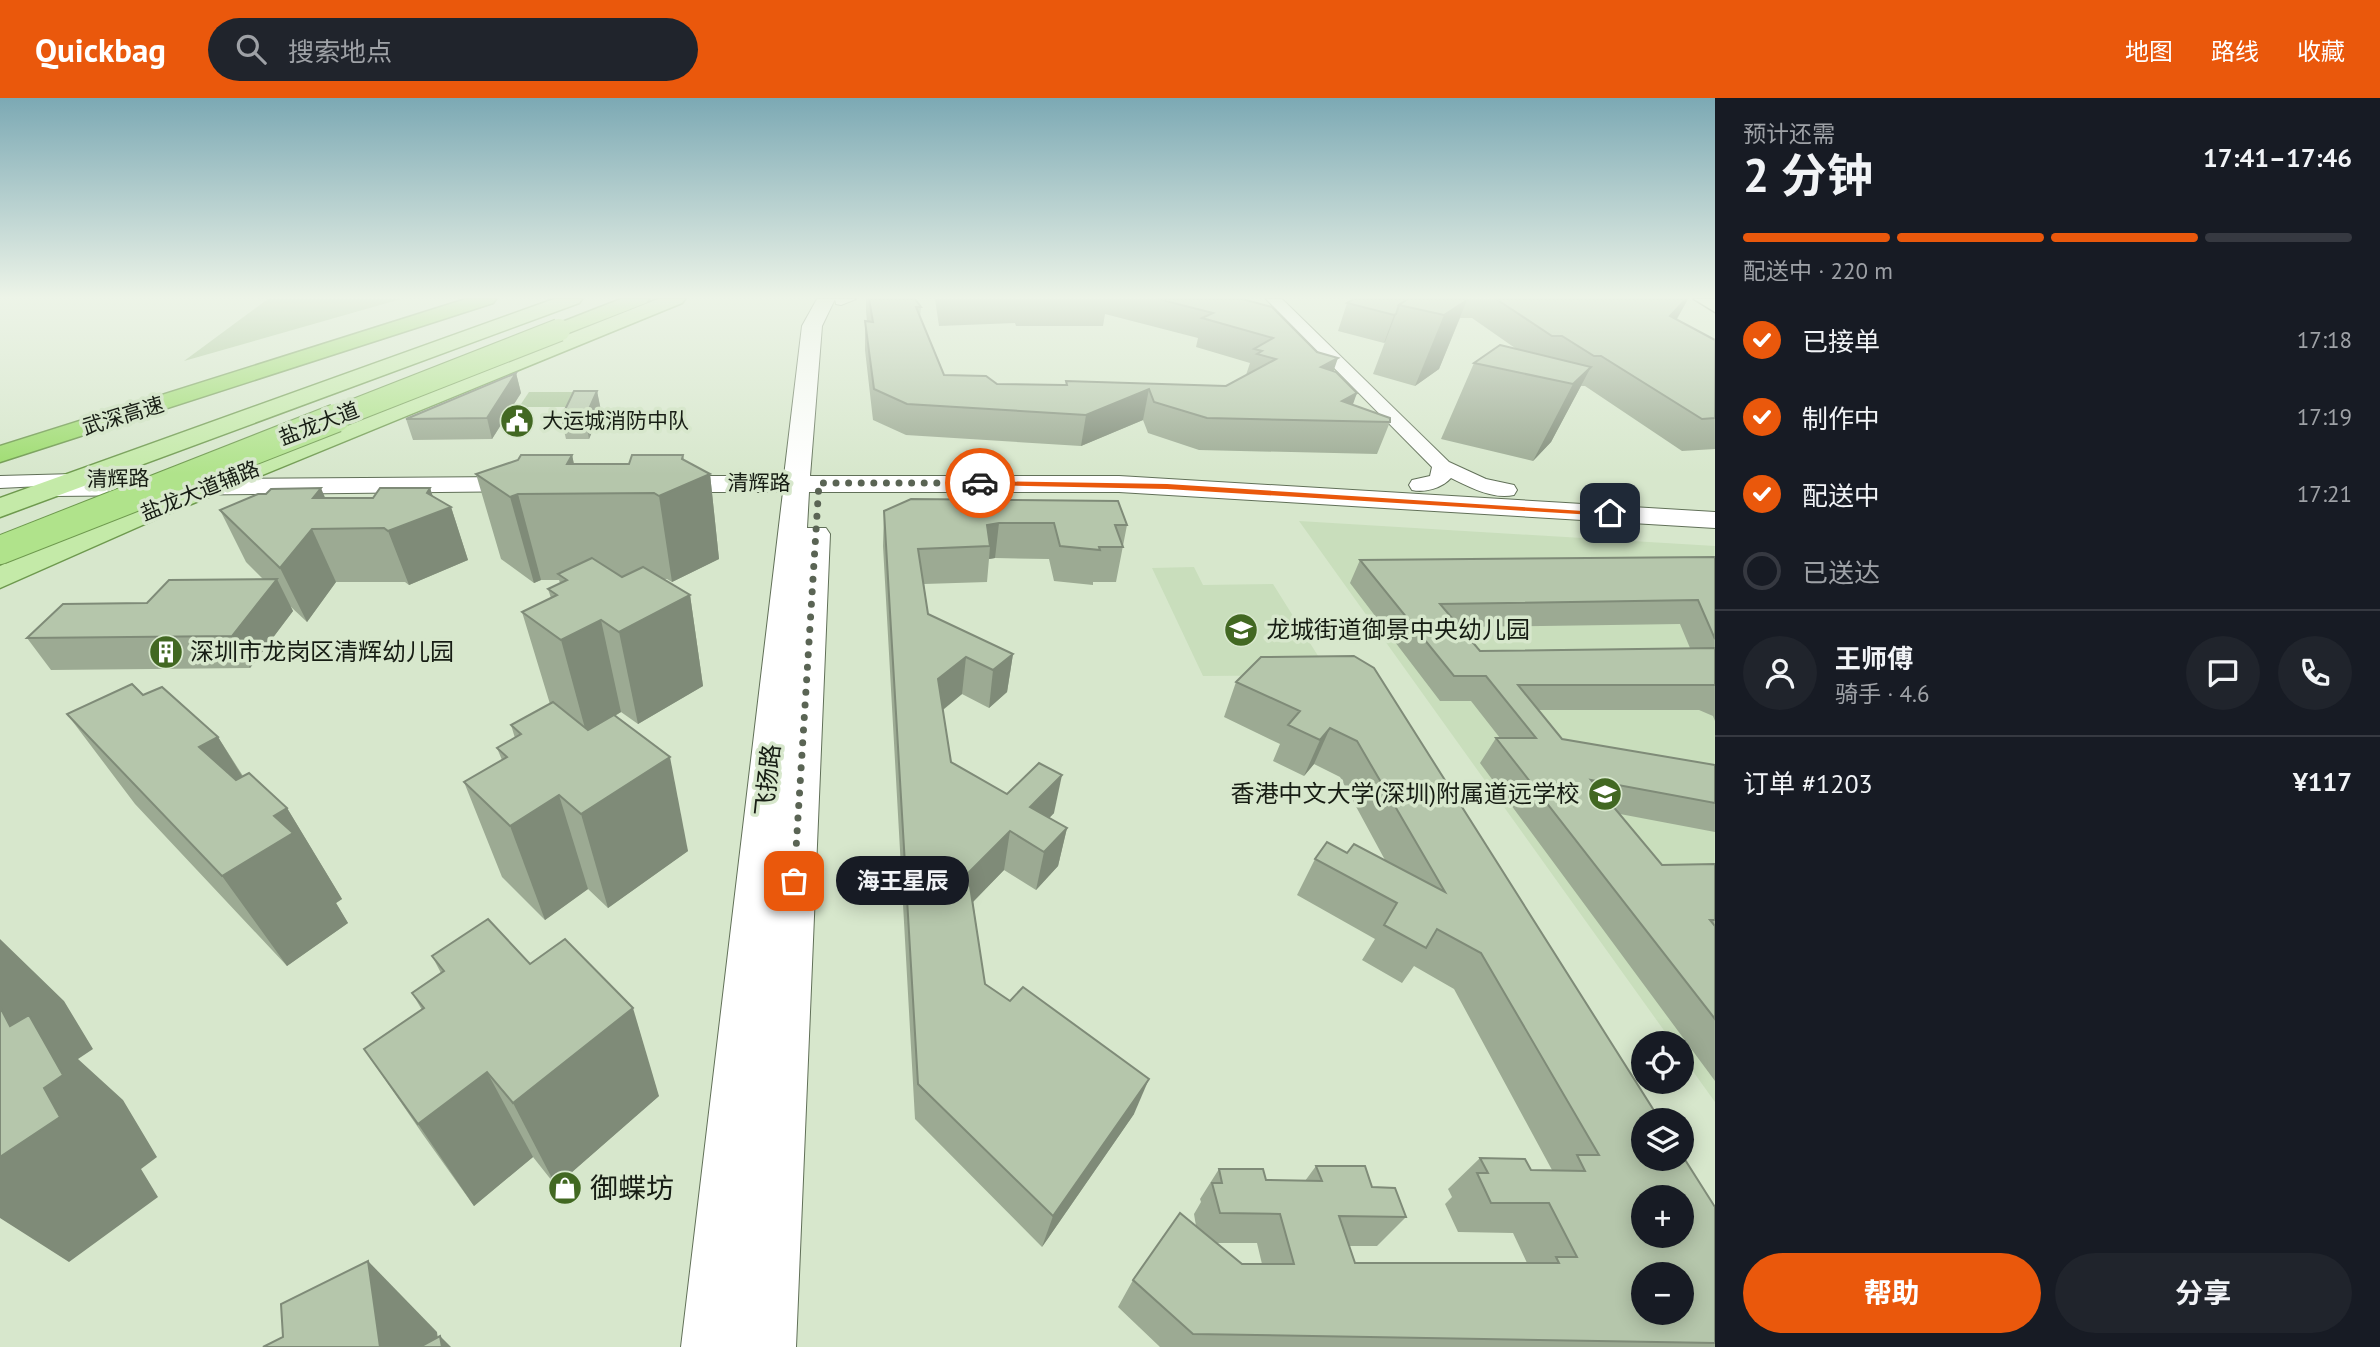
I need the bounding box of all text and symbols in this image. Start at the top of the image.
search box [208,18,698,81]
text: Quickbag [35,28,166,71]
icon: search [232,30,270,68]
text: 搜索地点 [288,35,392,68]
text: 地图 [2125,36,2173,67]
text: 路线 [2211,36,2259,67]
text: 收藏 [2297,36,2345,67]
text: 预计还需 [1743,119,1835,148]
text: 17:41–17:46 [2203,141,2352,174]
text: 2 分钟 [1743,145,1873,205]
text: 配送中 · 220 m [1743,256,1893,285]
icon: check [1743,321,1781,359]
text: 已接单 [1802,325,1880,358]
text: 17:18 [2297,325,2352,354]
street label: 武深高速 [79,390,167,441]
street label: 盐龙大道 [275,396,363,451]
icon: check [1743,398,1781,436]
public building icon: 大运城消防中队 [498,402,536,440]
text: 制作中 [1802,402,1880,435]
text: 17:19 [2297,402,2352,431]
place label: 大运城消防中队 [542,407,689,434]
courier [945,448,1015,518]
street label: 盐龙大道辅路 [136,454,263,527]
street label: 清辉路 [86,464,150,493]
icon: car [961,464,999,502]
street label: 清辉路 [728,469,791,496]
icon: check [1743,475,1781,513]
text: 配送中 [1802,479,1880,512]
text: 17:21 [2297,479,2352,508]
pin [1580,483,1640,543]
icon: home [1591,494,1629,532]
text: 已送达 [1802,556,1880,589]
school or university icon: 龙城街道御景中央幼儿园 [1222,611,1260,649]
place label: 龙城街道御景中央幼儿园 [1266,614,1530,645]
building icon: 深圳市龙岗区清辉幼儿园 [147,633,185,671]
place label: 深圳市龙岗区清辉幼儿园 [190,636,454,667]
button: person [1743,636,1817,710]
button: chat [2186,636,2260,710]
button: phone [2278,636,2352,710]
text: 王师傅 [1835,642,1913,675]
text: 骑手 · 4.6 [1835,679,1929,708]
street label: 飞扬路 [748,743,787,817]
text: ¥117 [2293,765,2352,798]
text: 订单 #1203 [1743,767,1873,800]
school or university icon: 香港中文大学(深圳)附属道远学校 [1586,775,1624,813]
place label: 香港中文大学(深圳)附属道远学校 [1231,778,1580,809]
pin [764,851,824,911]
callout: 海王星辰 [836,856,969,906]
icon: bag [775,862,813,900]
text: 海王星辰 [857,866,949,895]
map controls [1631,1031,1694,1325]
button: locate [1631,1031,1694,1094]
button: layers [1631,1108,1694,1171]
shop icon: 御蝶坊 [546,1169,584,1207]
place label: 御蝶坊 [590,1169,674,1206]
button: + [1631,1185,1694,1248]
button: 帮助 [1743,1253,2041,1333]
button: 分享 [2055,1253,2352,1333]
button: − [1631,1262,1694,1325]

